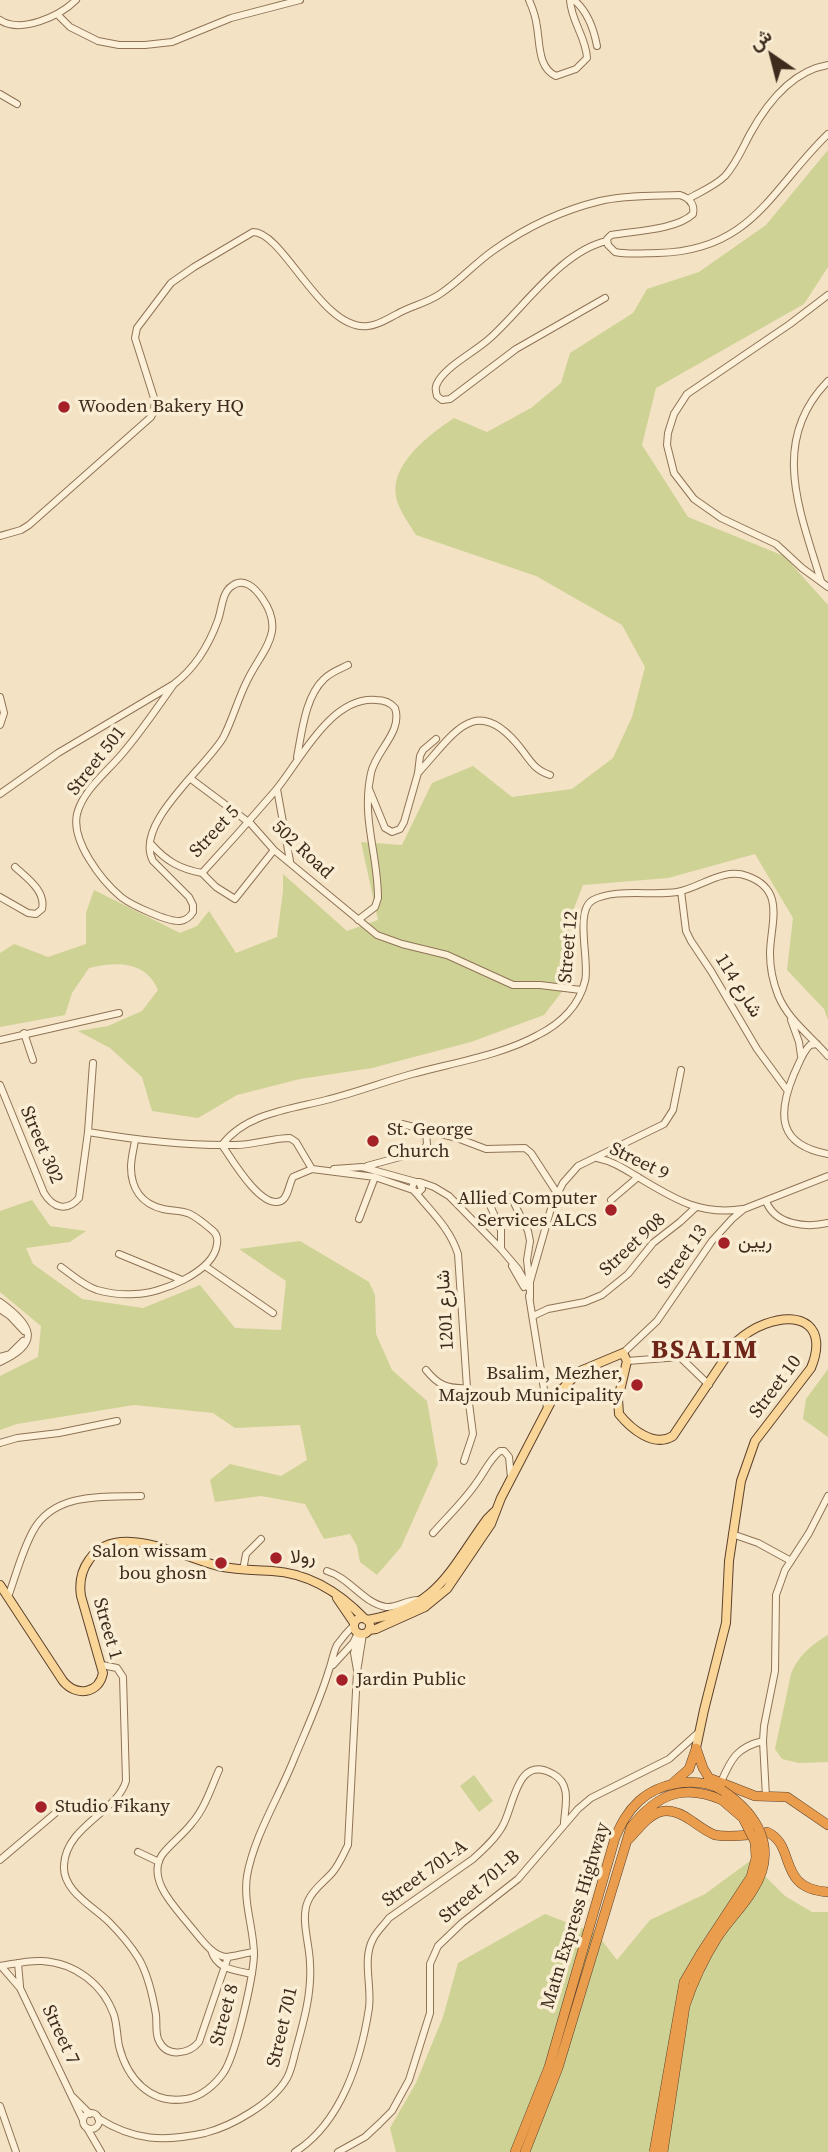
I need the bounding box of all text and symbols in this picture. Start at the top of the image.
north arrow [737,21,807,91]
text: ش [743,22,777,56]
place label: Wooden Bakery HQ [78,396,244,418]
marker: Wooden Bakery HQ [56,399,72,415]
street label: Street 501 [63,722,131,800]
street label: Street 5 [185,801,245,863]
street label: 502 Road [266,816,338,884]
street label: Street 12 [554,910,584,984]
street label: شارع 114 [709,950,767,1022]
street label: Street 302 [14,1103,68,1187]
place label: St. George Church [387,1119,473,1163]
marker: St. George Church [365,1133,381,1149]
street label: Street 9 [606,1138,672,1186]
place label: Allied Computer Services ALCS [457,1188,597,1232]
marker: Allied Computer Services ALCS [603,1202,619,1218]
street label: Street 908 [595,1209,671,1281]
street label: Street 13 [653,1221,713,1293]
place label: ريين [738,1232,772,1254]
marker: ريين [716,1235,732,1251]
street label: شارع 1201 [433,1269,459,1351]
district label: BSALIM [652,1335,758,1367]
street label: Street 10 [745,1351,807,1423]
place label: Bsalim, Mezher, Majzoub Municipality [438,1363,623,1407]
marker: Bsalim, Mezher, Majzoub Municipality [629,1377,645,1393]
place label: Salon wissam bou ghosn [92,1541,207,1585]
place label: رولا [290,1547,315,1569]
marker: رولا [268,1550,284,1566]
marker: Salon wissam bou ghosn [213,1555,229,1571]
street label: Street 1 [87,1596,127,1662]
place label: Jardin Public [356,1669,466,1691]
marker: Jardin Public [334,1672,350,1688]
place label: Studio Fikany [55,1796,170,1818]
marker: Studio Fikany [33,1799,49,1815]
street label: Matn Express Highway [537,1820,615,2012]
street label: Street 701-A [378,1835,472,1913]
street label: Street 701-B [435,1846,525,1928]
street label: Street 8 [206,1982,244,2048]
street label: Street 701 [263,1984,303,2070]
street label: Street 7 [36,2002,84,2068]

